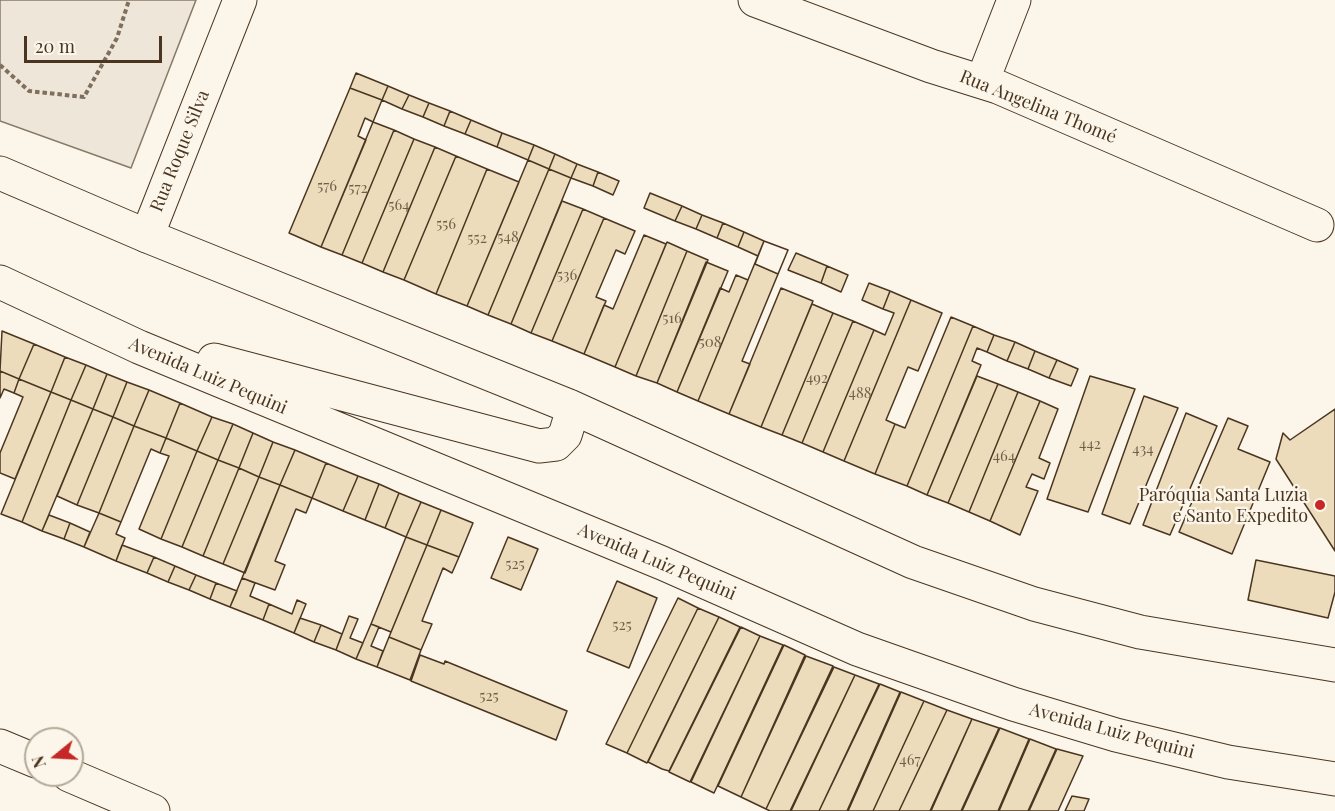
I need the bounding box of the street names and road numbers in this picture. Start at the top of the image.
street label: Rua Angelina Thomé [956,66,1120,148]
street label: Rua Roque Silva [146,87,214,215]
street label: Avenida Luiz Pequini [126,333,290,419]
street label: Avenida Luiz Pequini [575,519,739,605]
street label: Avenida Luiz Pequini [1027,699,1197,763]

